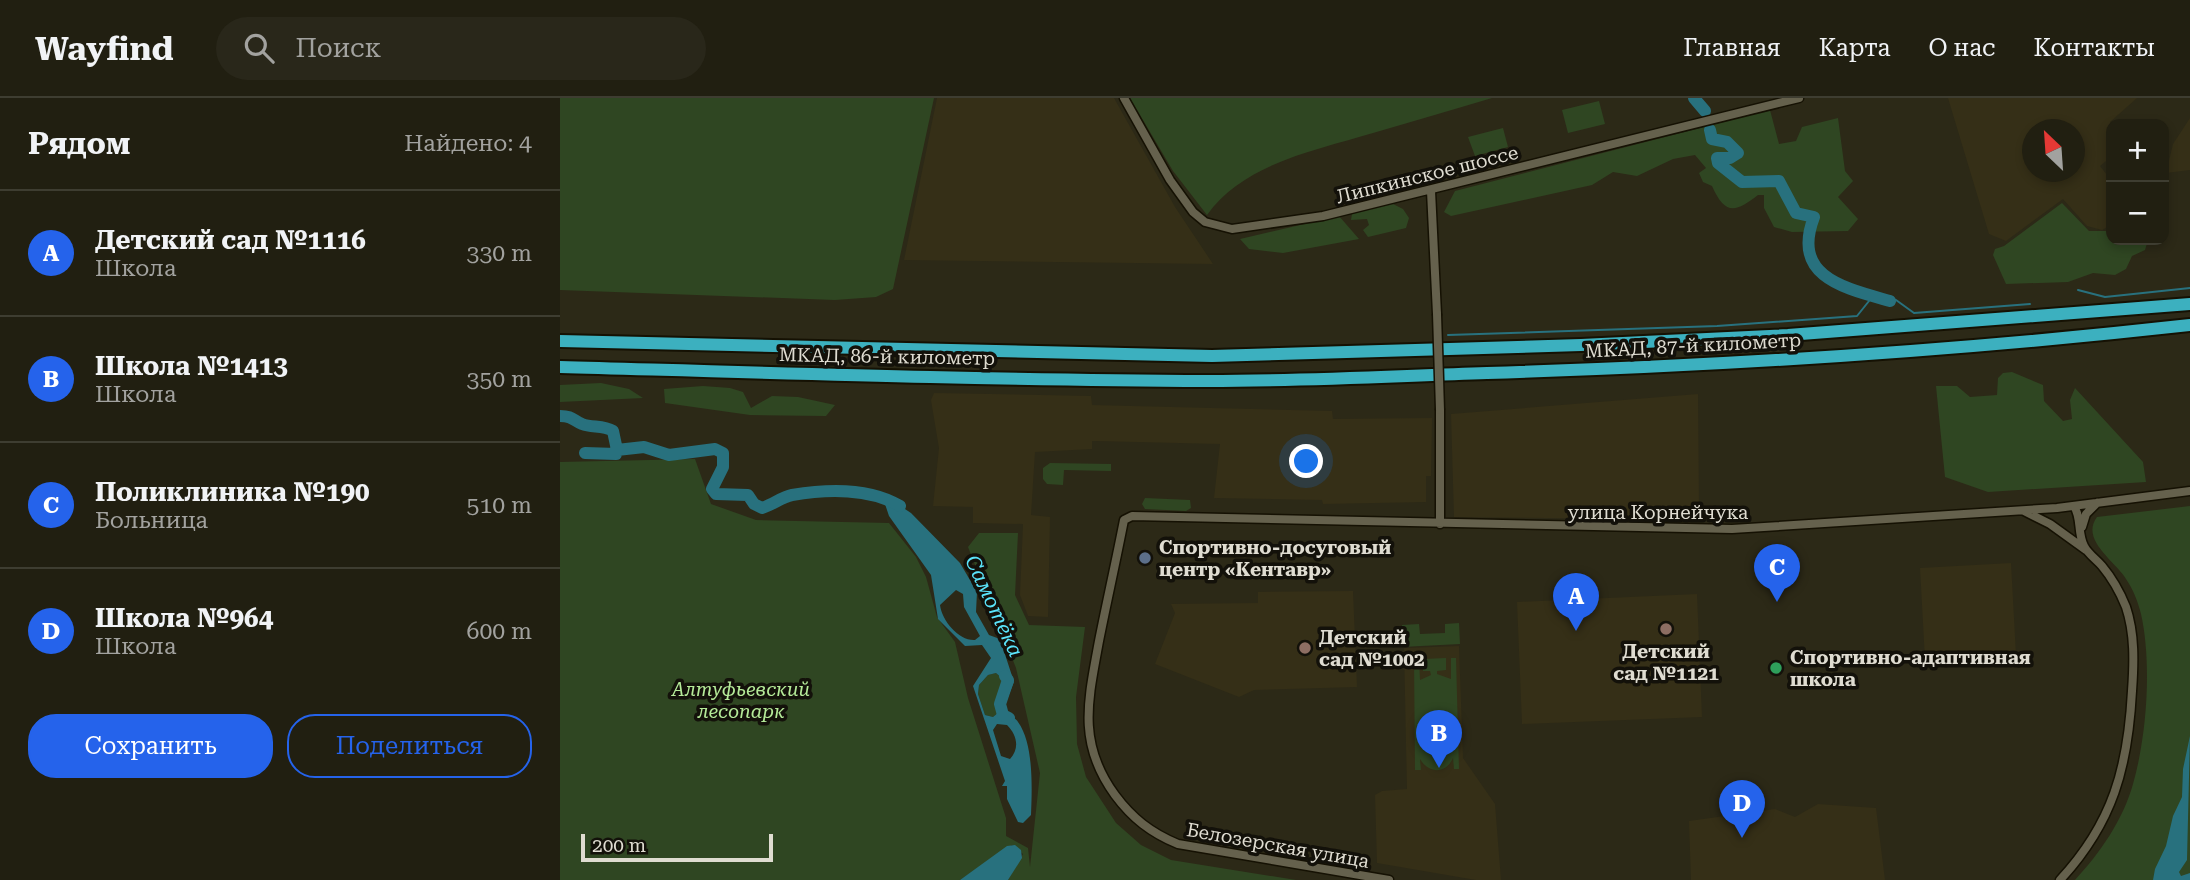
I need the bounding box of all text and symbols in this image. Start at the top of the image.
search box [216,17,706,80]
text: Wayfind [35,29,174,68]
icon: search [240,29,278,67]
text: Поиск [296,33,381,63]
text: Главная [1683,34,1781,62]
text: Карта [1819,34,1890,62]
text: О нас [1928,34,1995,62]
text: Контакты [2033,34,2155,62]
north arrow [2022,119,2085,182]
map controls [2106,119,2169,245]
button: + [2106,119,2169,182]
text: Рядом [28,126,130,161]
text: Найдено: 4 [404,130,532,157]
street label: Липкинское шоссе [1334,141,1520,208]
button: − [2106,182,2169,245]
text: Детский сад №1116 [95,225,366,255]
text: A [43,240,59,267]
text: 330 m [467,240,532,267]
text: Школа [95,255,176,282]
street label: МКАД, 87-й километр [1584,328,1802,363]
street label: МКАД, 86-й километр [779,343,995,370]
text: Школа №1413 [95,351,288,381]
text: B [43,366,59,393]
text: 350 m [467,366,532,393]
text: Школа [95,381,176,408]
your location [1289,444,1323,478]
text: Поликлиника №190 [95,477,370,507]
text: C [43,492,59,519]
text: 510 m [467,492,532,519]
street label: улица Корнейчука [1568,501,1749,524]
text: Больница [95,507,208,534]
place label: Спортивно-досуговый центр «Кентавр» [1159,536,1391,581]
pin: C [1754,544,1800,602]
marker: Спортивно-досуговый центр «Кентавр» [1137,550,1153,566]
water label: Самотёка [960,551,1028,661]
pin: A [1553,573,1599,631]
text: Школа №964 [95,603,273,633]
text: D [42,618,60,645]
text: 600 m [467,618,532,645]
marker: Детский сад №1121 [1658,621,1674,637]
place label: Детский сад №1002 [1319,626,1425,671]
text: Школа [95,633,176,660]
marker: Детский сад №1002 [1297,640,1313,656]
place label: Детский сад №1121 [1613,640,1719,685]
place label: Спортивно-адаптивная школа [1790,646,2031,691]
marker: Спортивно-адаптивная школа [1768,660,1784,676]
park label: Алтуфьевский лесопарк [671,678,810,723]
pin: B [1416,710,1462,768]
button: Сохранить [28,714,273,778]
button: Поделиться [287,714,532,778]
pin: D [1719,780,1765,838]
street label: Белозерская улица [1185,818,1372,873]
scale bar [581,831,774,863]
text: 200 m [592,834,646,857]

